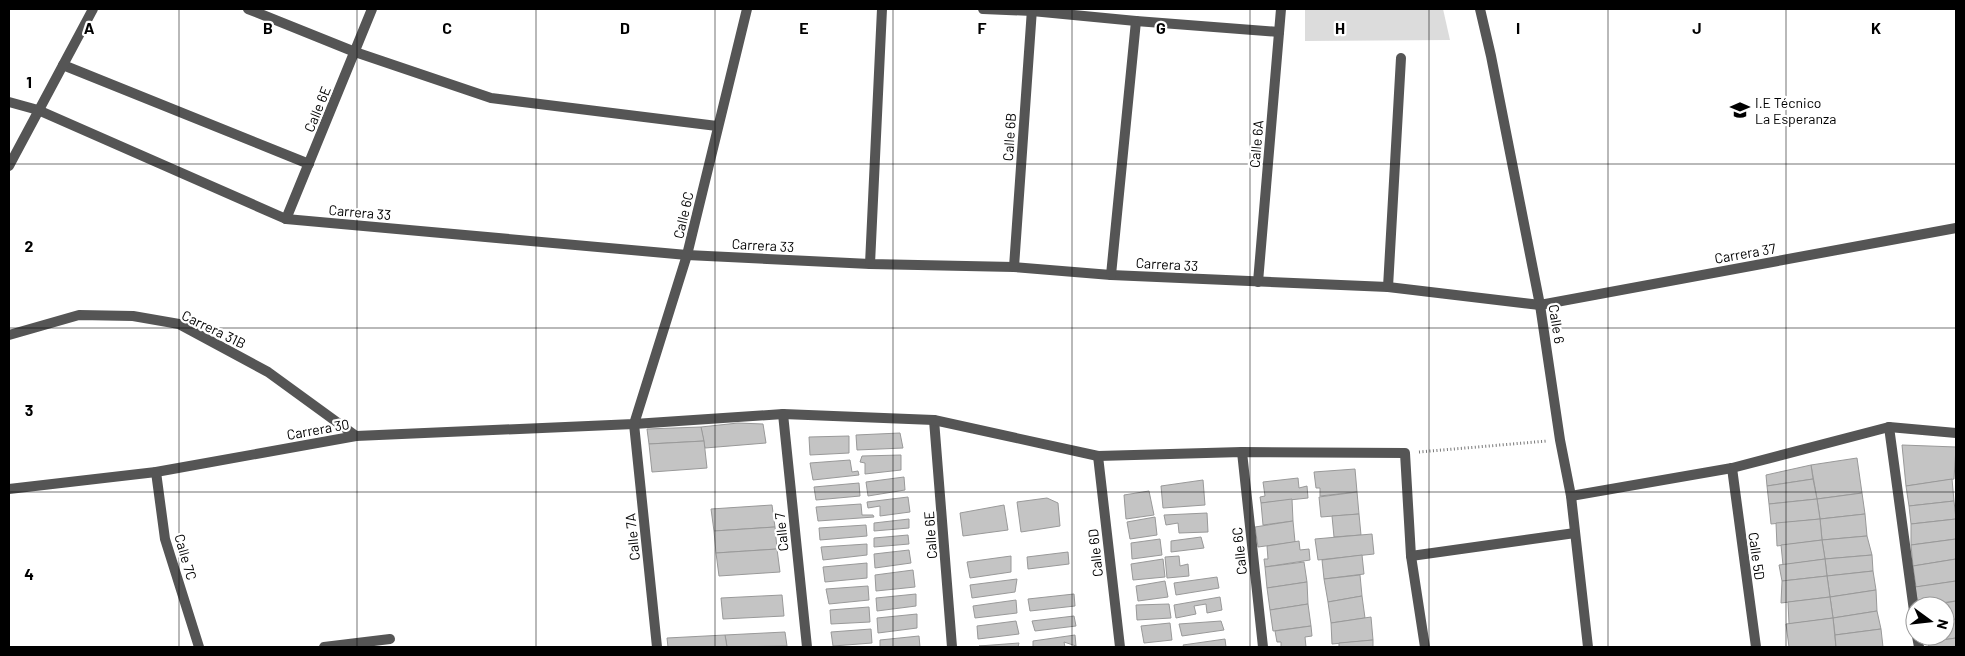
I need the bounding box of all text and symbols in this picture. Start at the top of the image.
text: A [84,18,95,37]
text: B [263,18,273,37]
text: C [442,18,452,37]
text: D [620,18,630,37]
text: E [799,18,809,37]
text: F [978,18,987,37]
text: G [1156,18,1166,37]
text: H [1335,18,1345,37]
text: I [1516,18,1520,37]
text: J [1692,18,1702,37]
text: K [1871,18,1881,37]
text: 1 [26,72,32,91]
street label: Calle 6E [300,84,334,134]
place label: I.E Técnico La Esperanza [1755,94,1836,127]
school or university icon: I.E Técnico La Esperanza [1729,99,1751,121]
street label: Calle 6B [999,112,1019,162]
street label: Calle 6A [1245,119,1267,169]
street label: Calle 6C [669,190,697,240]
street label: Carrera 33 [328,201,392,223]
street label: Carrera 33 [731,235,795,255]
text: 2 [25,236,34,255]
street label: Carrera 37 [1713,239,1777,267]
street label: Carrera 33 [1135,254,1199,274]
street label: Calle 6 [1546,303,1568,345]
street label: Carrera 31B [179,306,249,352]
text: 3 [25,400,33,419]
street label: Carrera 30 [285,415,351,443]
street label: Calle 6E [920,510,940,560]
street label: Calle 7 [770,511,791,552]
street label: Calle 7A [621,512,643,561]
street label: Calle 6C [1228,526,1250,576]
street label: Calle 6D [1084,528,1106,578]
street label: Calle 5D [1745,531,1769,581]
street label: Calle 7C [171,532,201,582]
text: 4 [24,564,34,583]
north arrow [1905,596,1955,646]
text: N [1934,618,1952,631]

